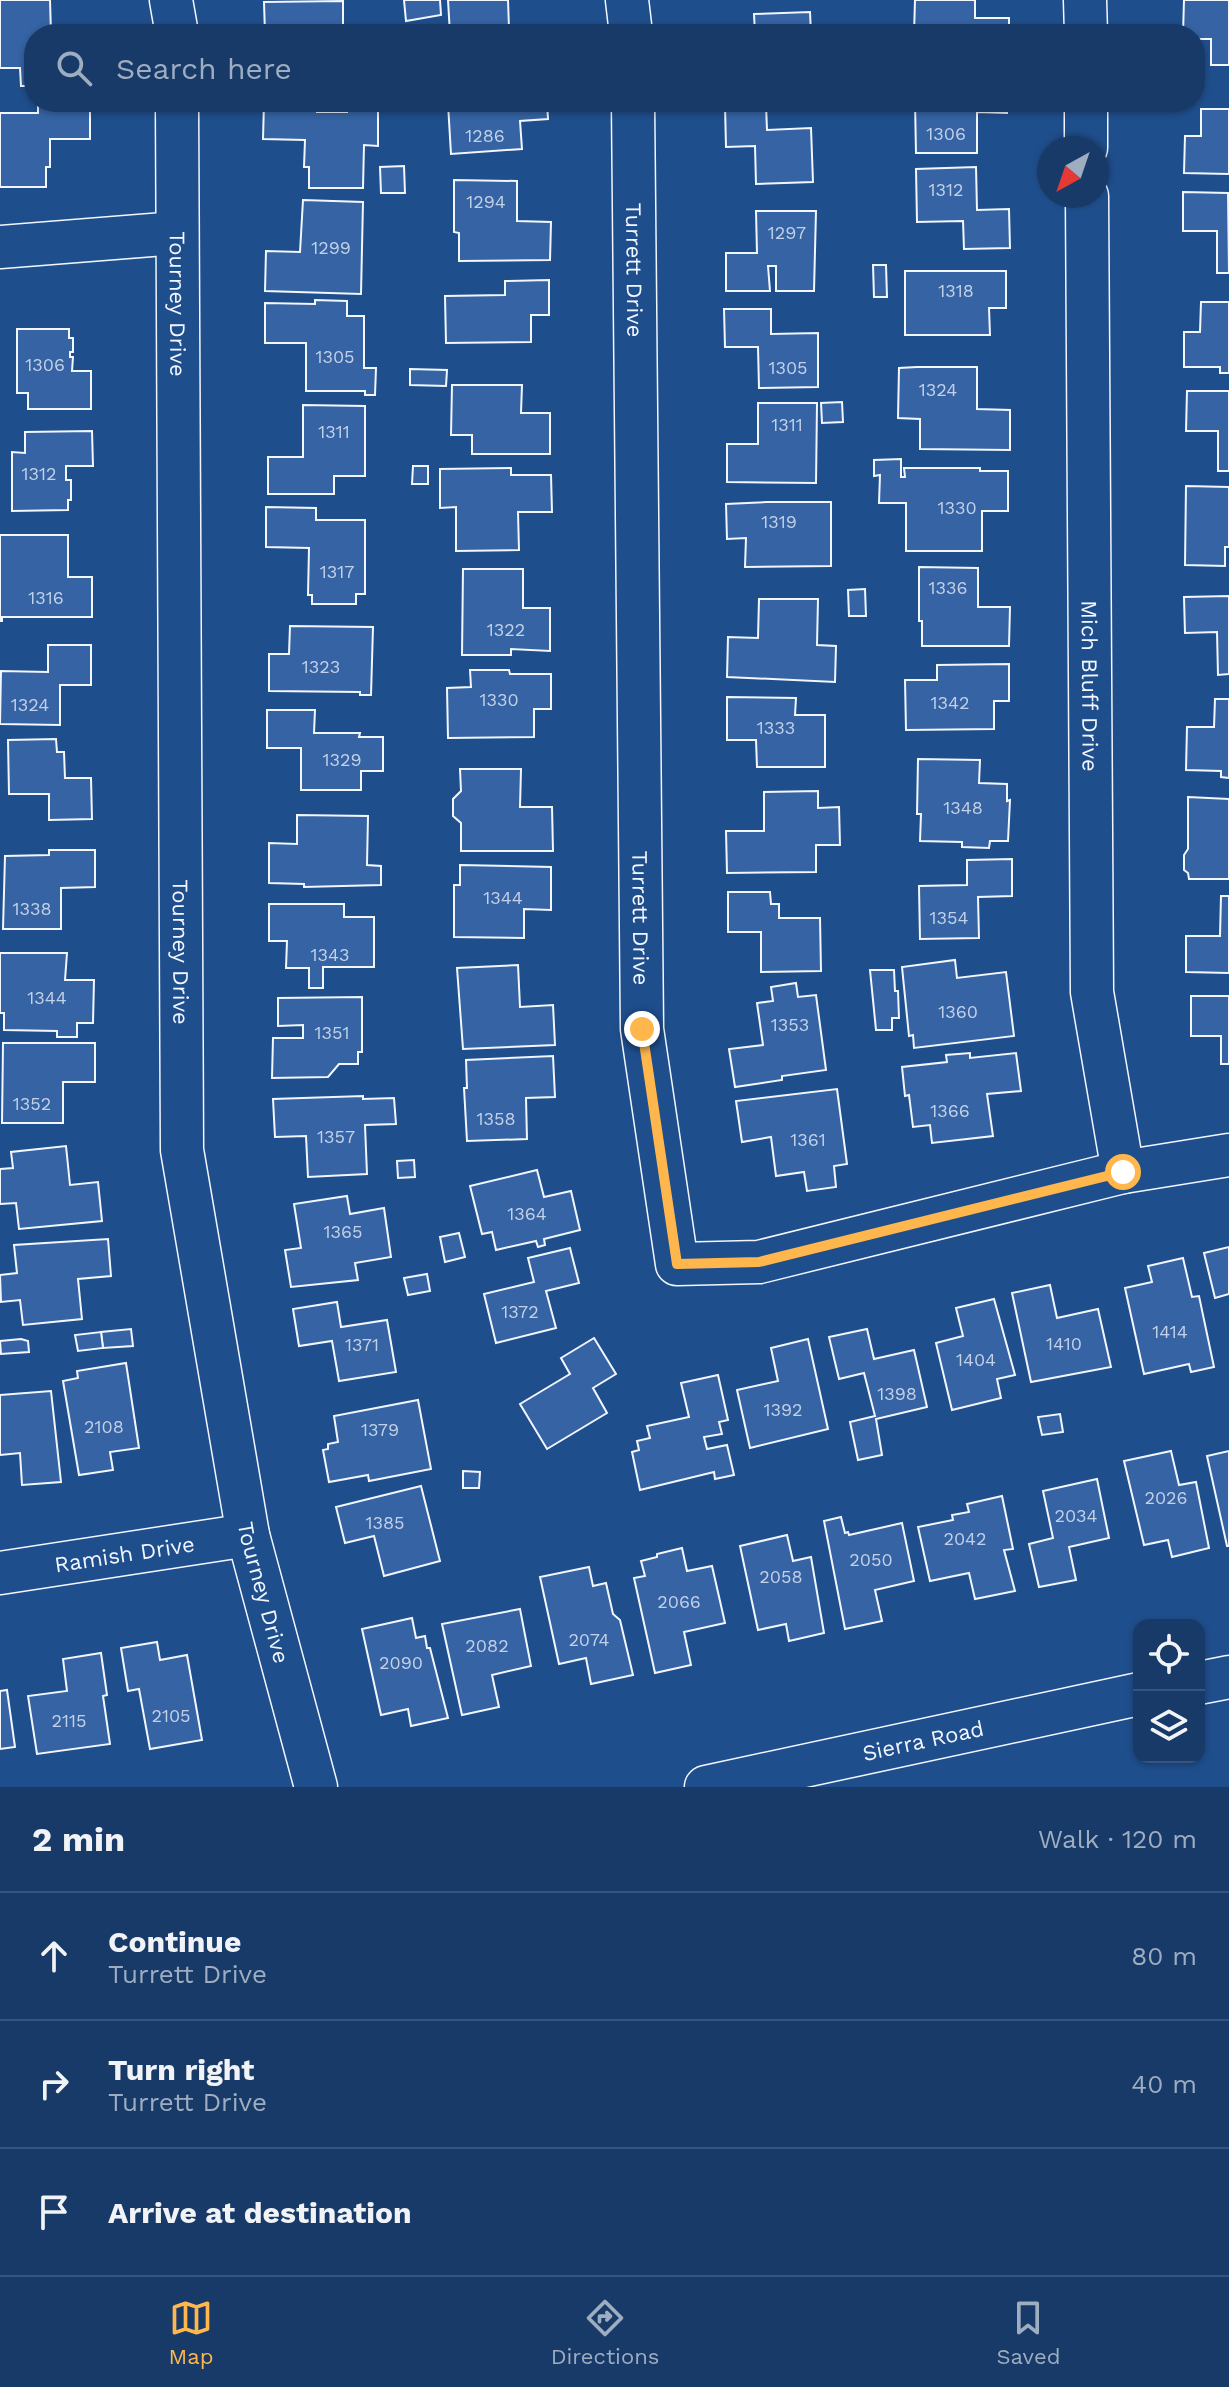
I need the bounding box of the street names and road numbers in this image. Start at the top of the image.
street label: Turrett Drive [621,203,648,337]
street label: Tourney Drive [165,231,191,377]
street label: Mich Bluff Drive [1077,600,1103,772]
street label: Turrett Drive [628,850,654,985]
street label: Tourney Drive [168,879,194,1025]
street label: Tourney Drive [233,1520,294,1666]
street label: Ramish Drive [53,1531,196,1577]
street label: Sierra Road [860,1715,986,1766]

